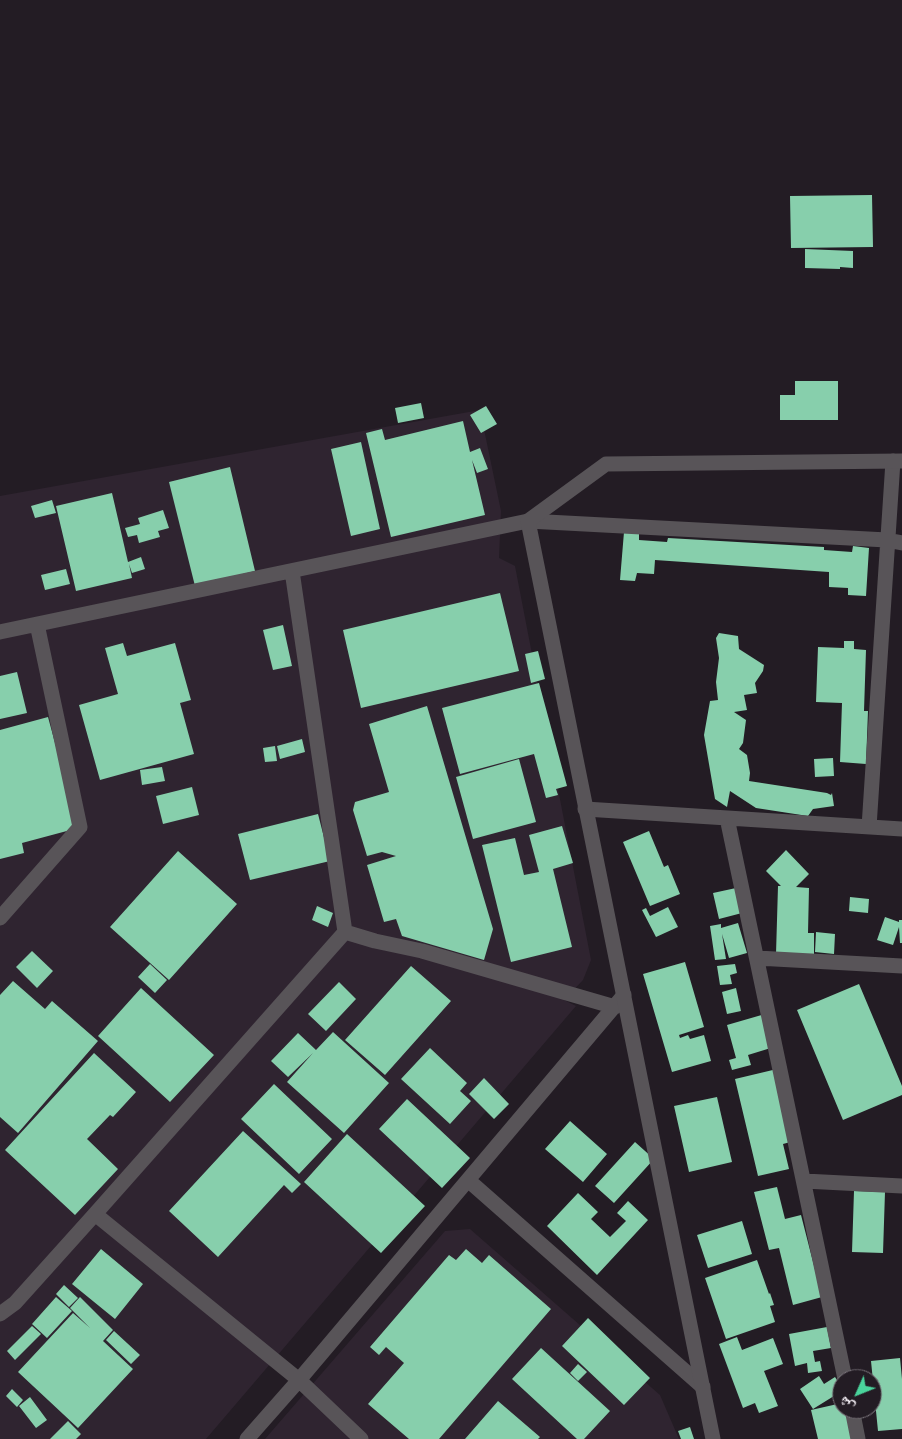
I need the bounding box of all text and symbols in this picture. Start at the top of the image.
north arrow [832,1369,882,1419]
text: ش [835,1393,858,1415]

